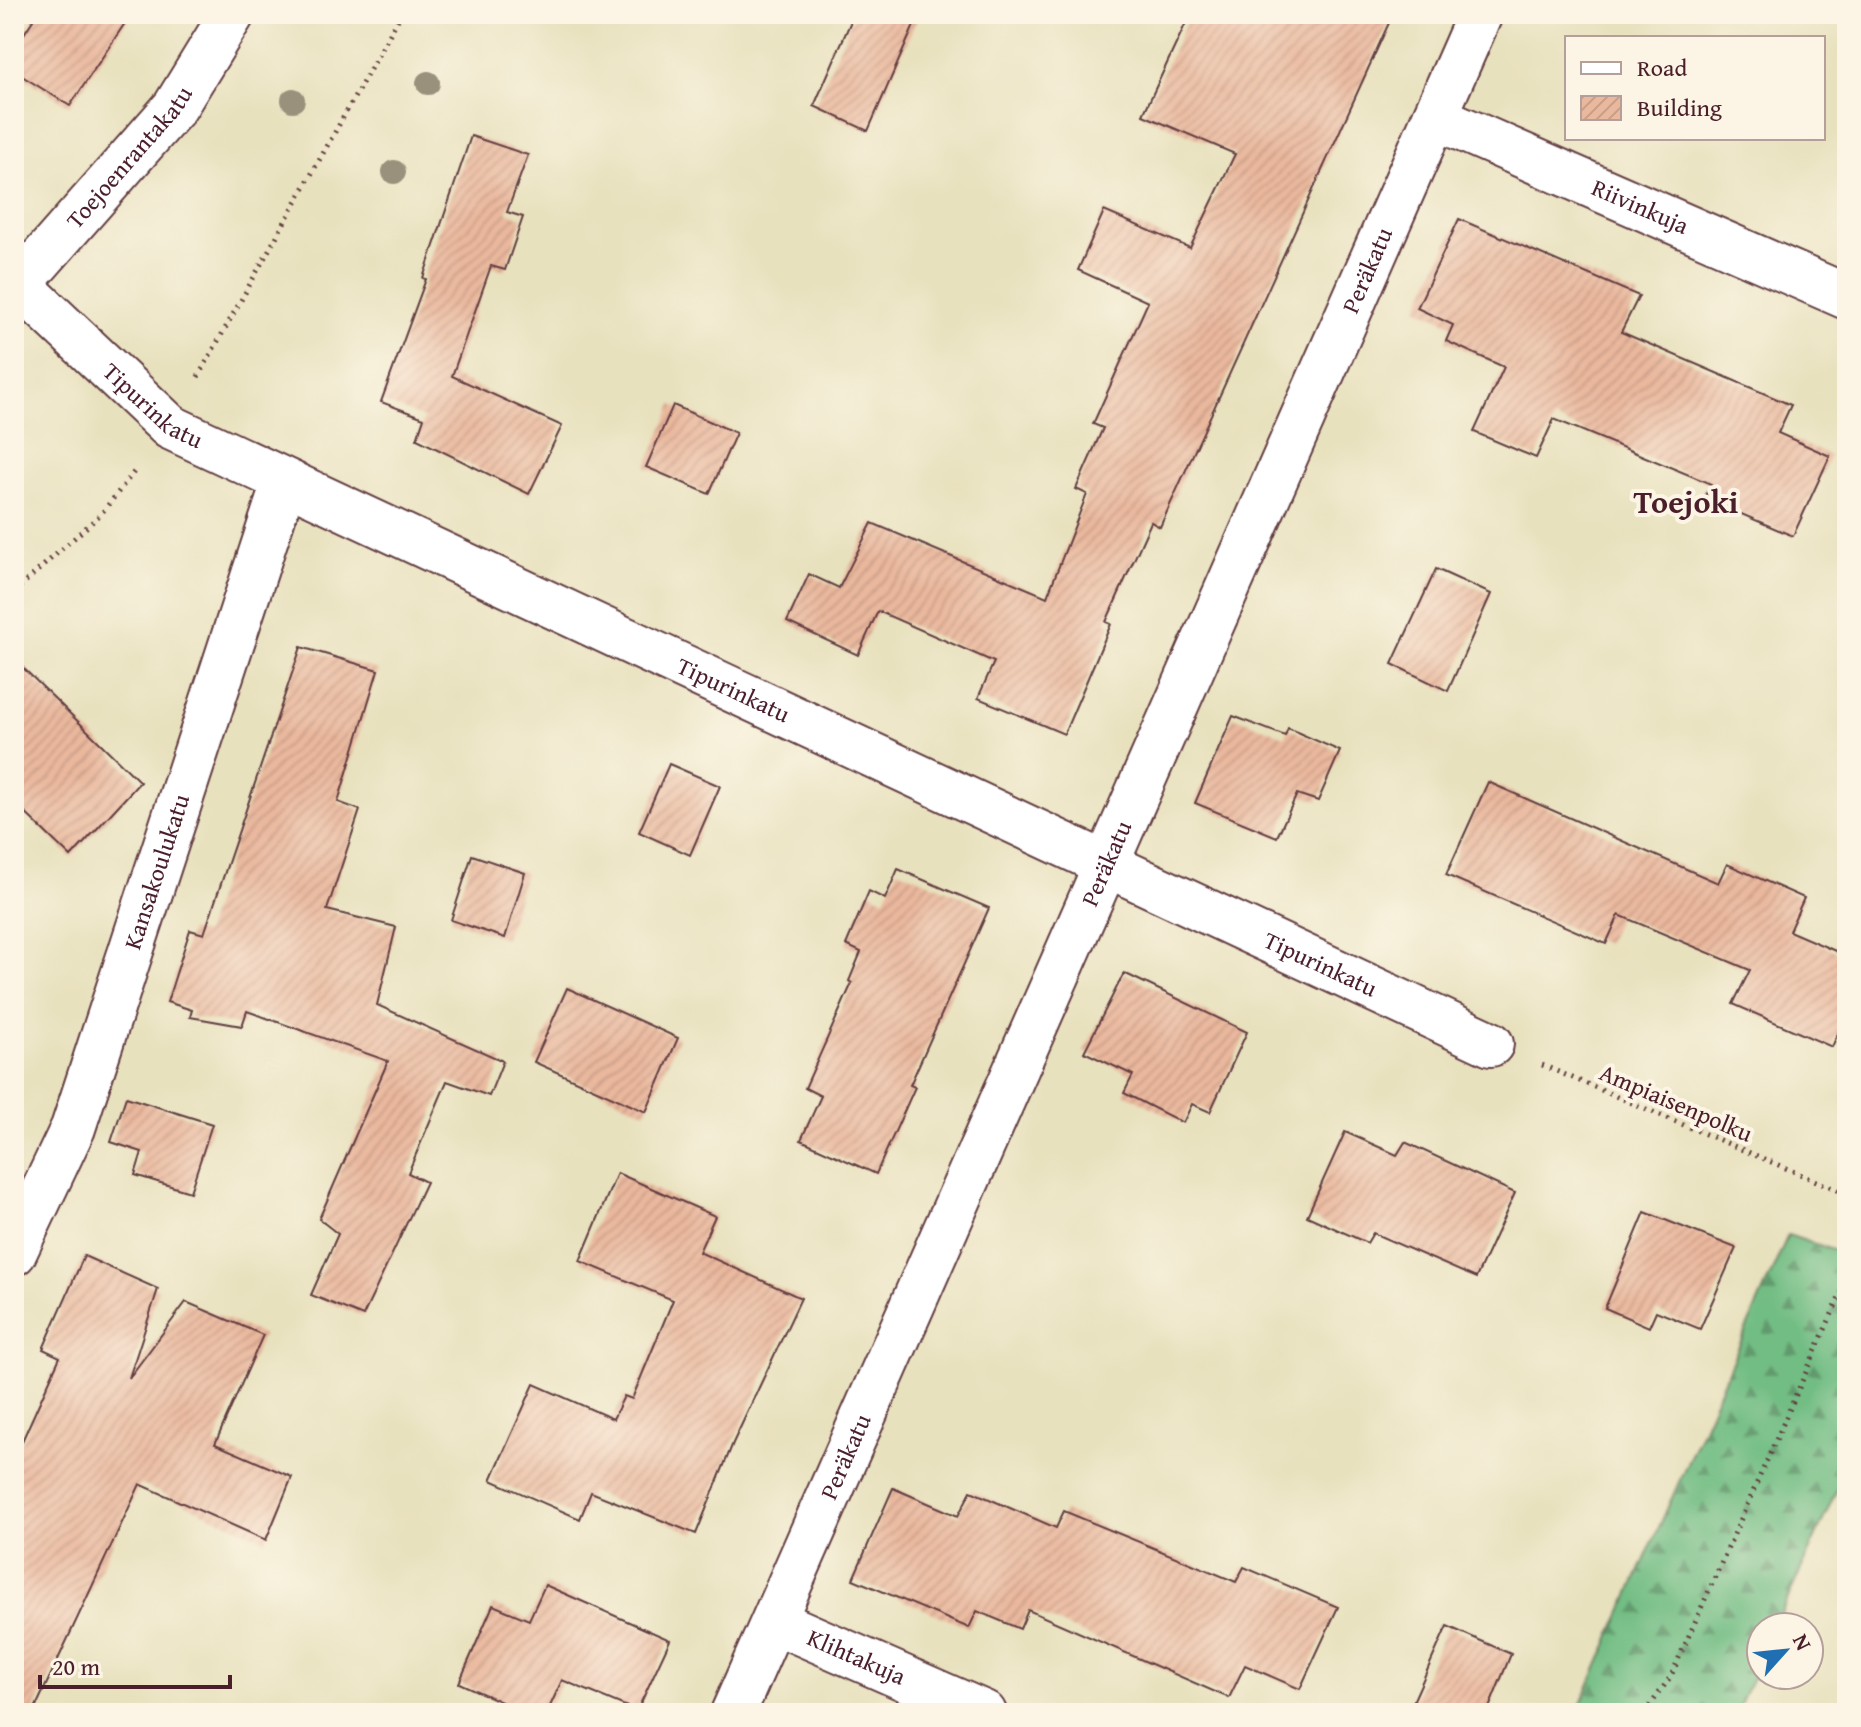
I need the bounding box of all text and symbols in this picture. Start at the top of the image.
legend [1565,36,1825,140]
text: Road [1637,50,1687,85]
street label: Toejoenrantakatu [58,79,201,236]
text: Building [1637,90,1722,125]
street label: Riivinkuja [1587,170,1695,243]
street label: Peräkatu [1333,222,1401,319]
street label: Tipurinkatu [95,354,209,457]
district label: Toejoki [1633,478,1739,525]
street label: Tipurinkatu [671,648,796,731]
street label: Kansakoulukatu [115,789,198,954]
street label: Peräkatu [1072,815,1140,912]
street label: Tipurinkatu [1258,922,1383,1005]
street label: Ampiaisenpolku [1594,1055,1758,1151]
street label: Peräkatu [811,1408,879,1505]
north arrow [1745,1611,1825,1691]
street label: Klihtakuja [802,1620,912,1694]
text: N [1785,1628,1821,1656]
scale bar [40,1639,230,1689]
text: 20 m [52,1649,100,1684]

